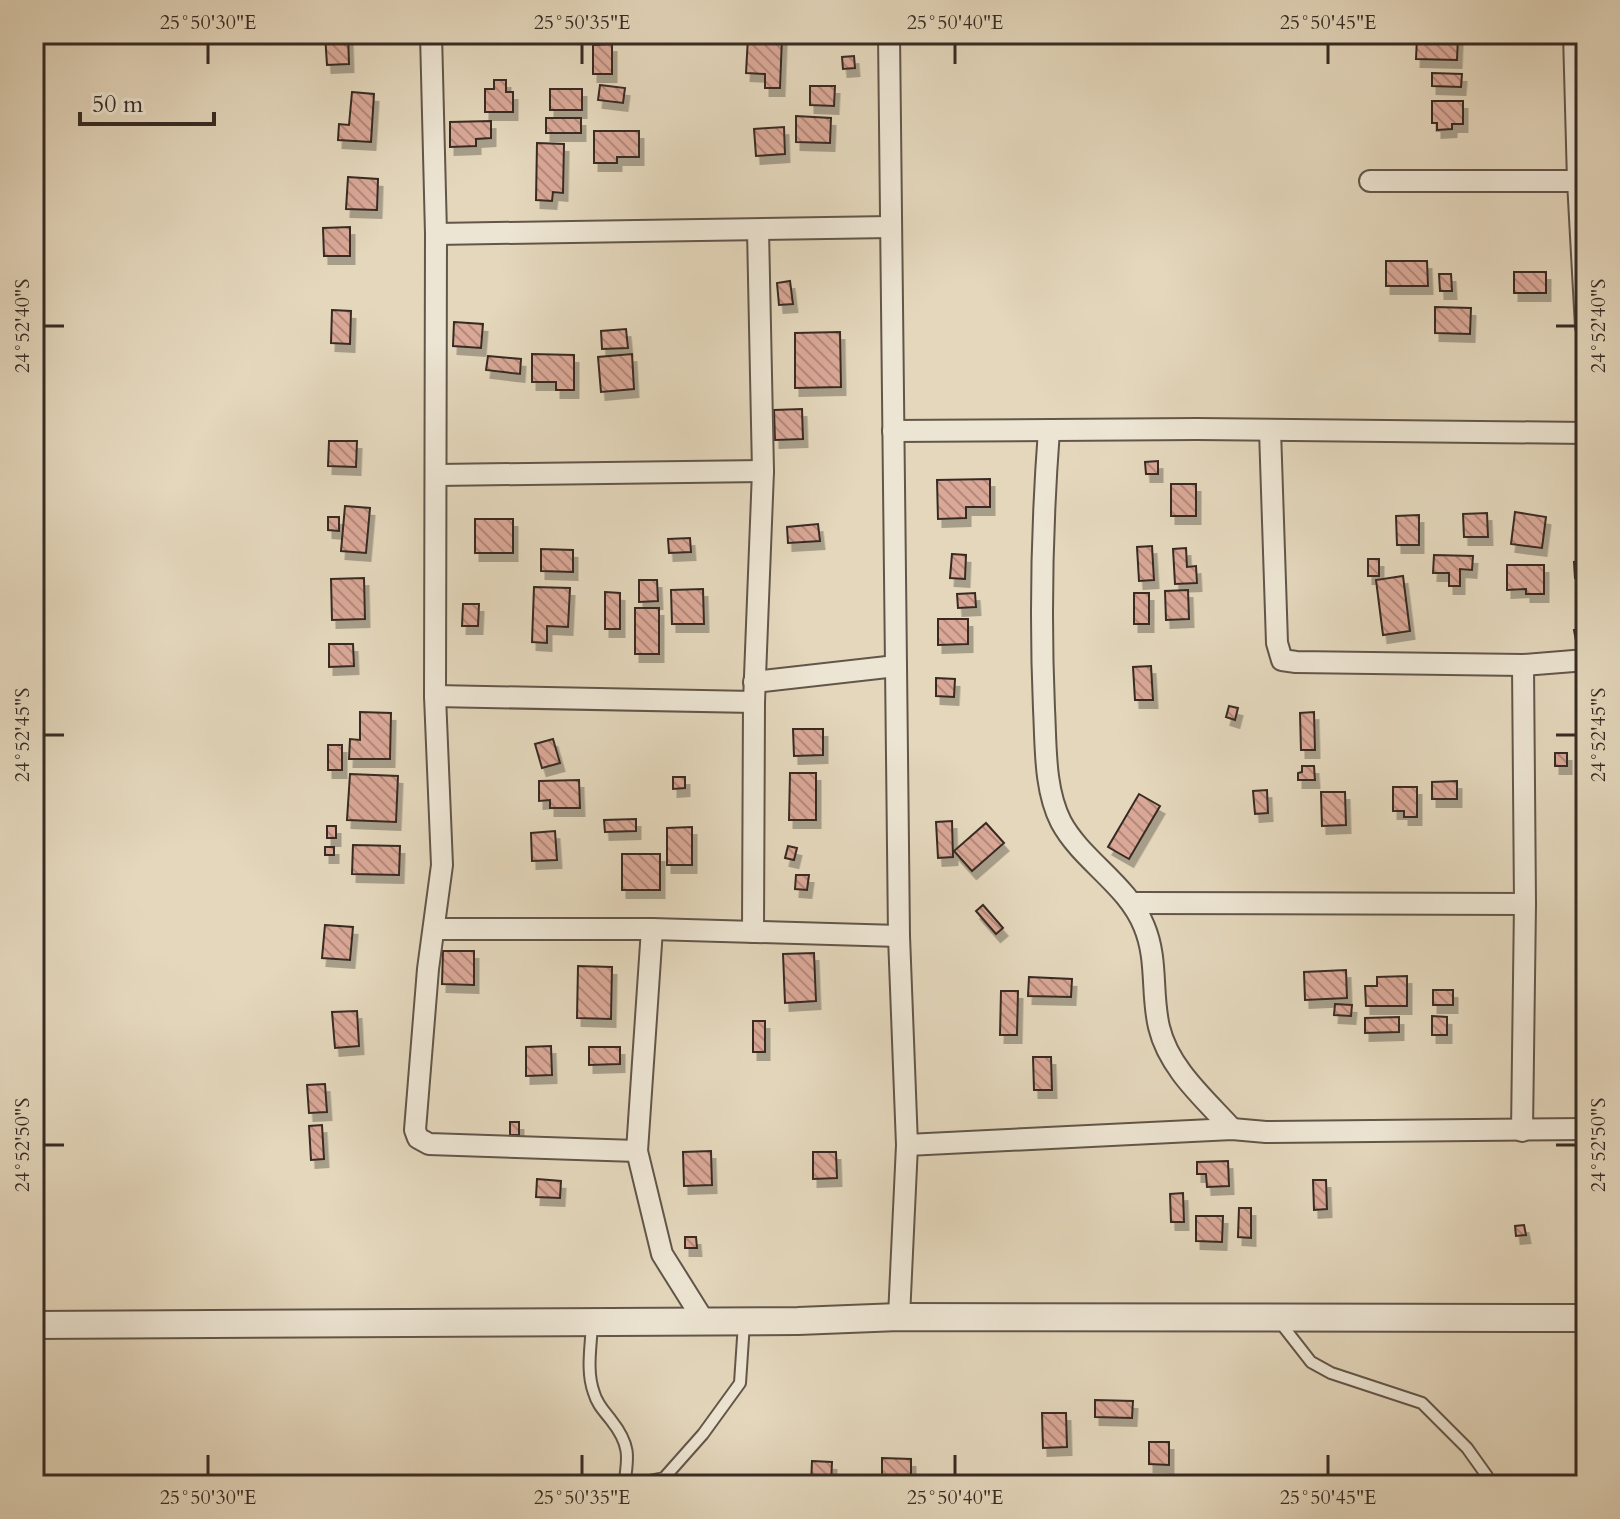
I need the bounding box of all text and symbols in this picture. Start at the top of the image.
text: 25°50'30"E [160,9,256,36]
text: 25°50'35"E [534,9,630,36]
text: 25°50'40"E [907,9,1003,36]
text: 25°50'45"E [1280,9,1376,36]
scale bar [80,76,214,126]
text: 50 m [92,88,144,121]
text: 24°52'40"S [9,279,36,373]
text: 24°52'40"S [1585,279,1612,373]
text: 24°52'45"S [9,688,36,782]
text: 24°52'45"S [1585,688,1612,782]
text: 24°52'50"S [9,1098,36,1192]
text: 24°52'50"S [1585,1098,1612,1192]
text: 25°50'30"E [160,1484,256,1511]
text: 25°50'35"E [534,1484,630,1511]
text: 25°50'40"E [907,1484,1003,1511]
text: 25°50'45"E [1280,1484,1376,1511]

